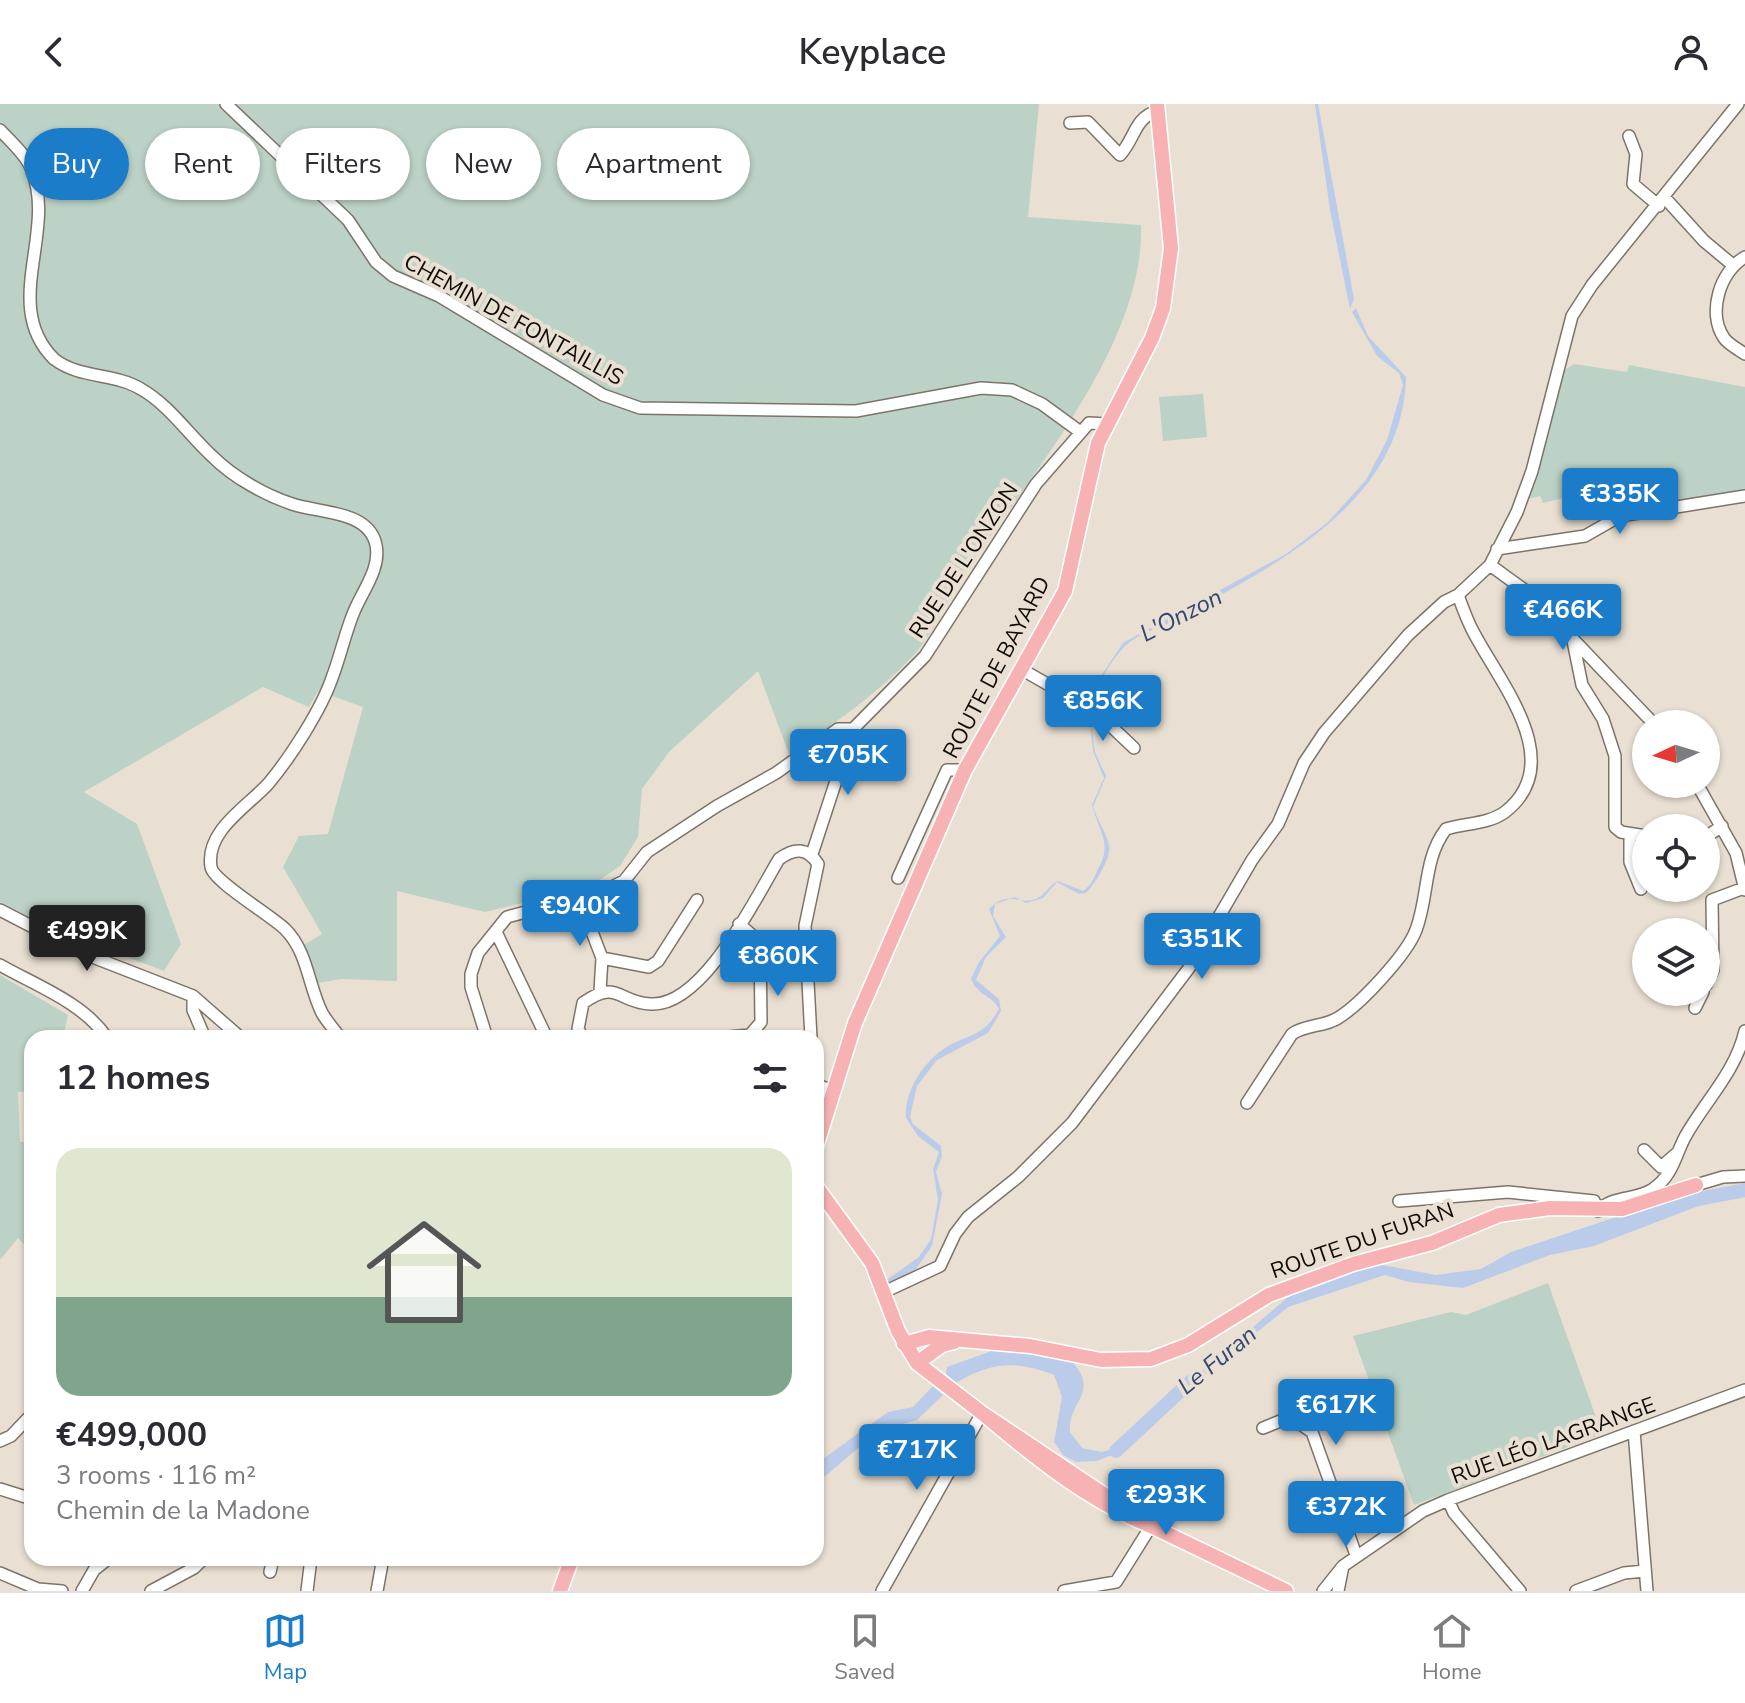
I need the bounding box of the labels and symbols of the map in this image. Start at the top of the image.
street label: CHEMIN DE FONTAILLIS [398,247,629,393]
pin: €335K [1564,468,1676,536]
street label: RUE DE L'ONZON [902,477,1025,644]
street label: ROUTE DE BAYARD [936,571,1058,764]
water label: L'Onzon [1134,581,1228,649]
pin: €466K [1507,584,1619,652]
pin: €856K [1047,675,1159,743]
north arrow [1632,710,1720,798]
pin: €705K [792,729,904,797]
pin: €940K [524,880,636,948]
pin: €499K [31,905,143,973]
pin: €351K [1146,913,1258,981]
pin: €860K [722,930,834,998]
street label: ROUTE DU FURAN [1267,1195,1458,1286]
water label: Le Furan [1171,1318,1263,1402]
pin: €617K [1280,1379,1392,1447]
street label: RUE LÉO LAGRANGE [1447,1390,1660,1492]
pin: €717K [861,1424,973,1492]
pin: €293K [1110,1469,1222,1537]
pin: €372K [1290,1481,1402,1549]

